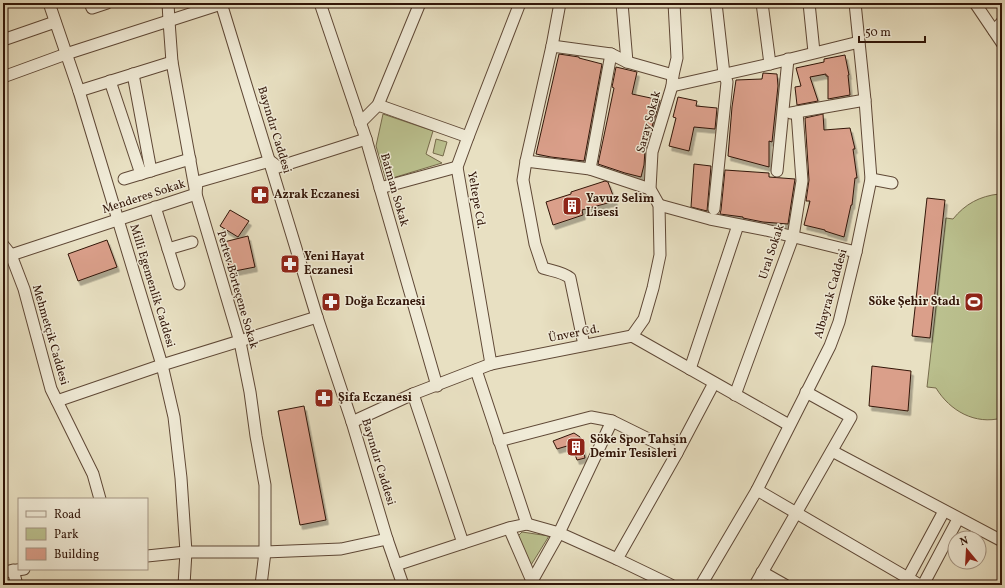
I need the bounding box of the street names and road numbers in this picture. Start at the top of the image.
street label: Bayındır Caddesi [253,85,295,176]
street label: Saray Sokak [633,89,665,155]
street label: Batman Sokak [376,151,412,229]
street label: Yeltepe Cd. [463,170,489,230]
street label: Menderes Sokak [100,176,188,218]
street label: Milli Egemenlik Caddesi [126,222,179,350]
street label: Ural Sokak [756,222,789,282]
street label: Pertev Börteçene Sokak [212,229,262,351]
street label: Albayrak Caddesi [811,247,852,341]
street label: Mehmetçik Caddesi [28,283,72,388]
street label: Ünver Cd. [547,320,601,347]
street label: Bayındır Caddesi [357,417,399,508]

